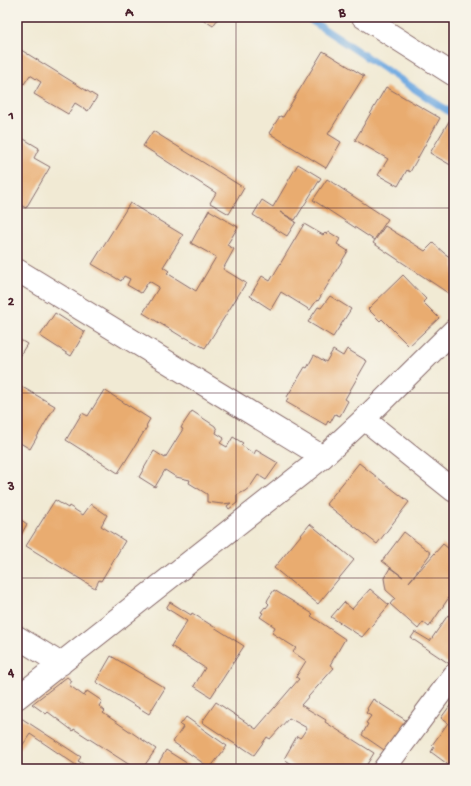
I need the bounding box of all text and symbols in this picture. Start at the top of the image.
text: A [124,6,134,21]
text: B [338,6,347,21]
text: 1 [7,109,14,124]
text: 2 [8,295,15,310]
text: 3 [7,480,15,495]
text: 4 [7,666,15,681]

